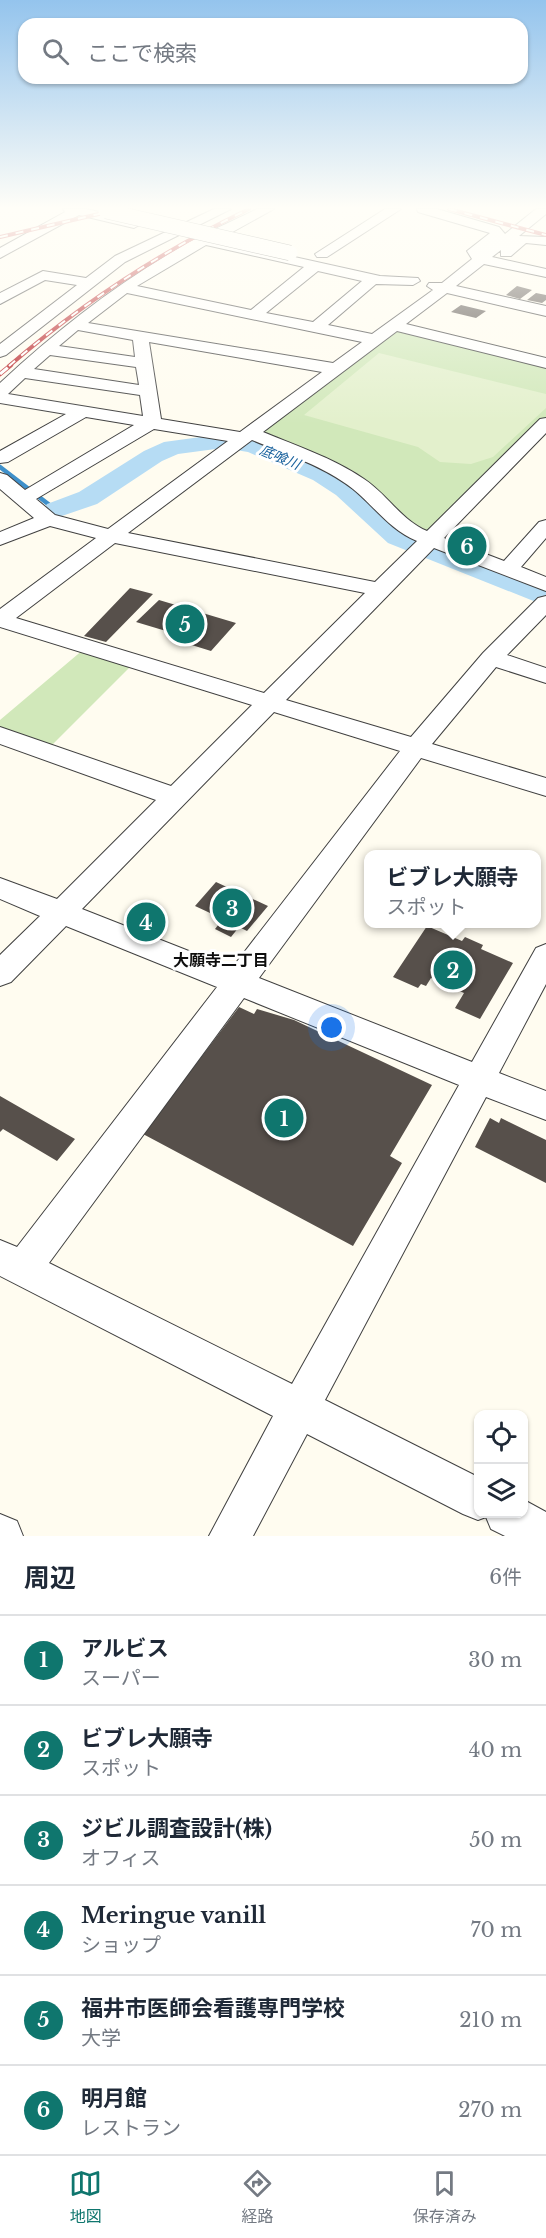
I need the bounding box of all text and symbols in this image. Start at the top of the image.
search box [18,18,528,84]
icon: search [39,35,72,68]
text: ここで検索 [87,40,197,67]
water label: 底喰川 [257,441,305,474]
pin: 6 [448,524,486,568]
pin: 5 [166,602,204,646]
popup [364,850,541,928]
text: ビブレ大願寺 [386,864,519,891]
pin: 3 [212,886,252,930]
text: スポット [386,895,466,919]
pin: 4 [126,900,166,944]
pin: 2 [434,948,472,992]
district label: 大願寺二丁目 [173,950,269,970]
your location [317,1013,346,1042]
pin: 1 [264,1096,304,1140]
map controls [474,1410,528,1518]
button: locate [474,1410,528,1464]
button: layers [474,1464,528,1518]
text: 周辺 [24,1562,76,1594]
text: 6件 [489,1565,522,1589]
text: アルビス [81,1635,169,1662]
text: 1 [39,1648,48,1672]
text: 30 m [468,1648,522,1672]
text: スーパー [81,1666,161,1690]
text: ビブレ大願寺 [81,1725,213,1752]
text: 2 [37,1738,50,1762]
text: 40 m [469,1738,522,1762]
text: スポット [81,1756,161,1780]
text: ジビル調査設計(株) [81,1815,272,1842]
text: 3 [37,1828,50,1852]
text: 50 m [469,1828,522,1852]
text: オフィス [81,1846,161,1870]
text: Meringue vanill [81,1902,266,1929]
text: 4 [37,1918,50,1942]
text: 70 m [470,1918,522,1942]
text: ショップ [81,1933,161,1957]
text: 福井市医師会看護専門学校 [81,1995,345,2022]
text: 5 [38,2008,49,2032]
text: 210 m [459,2008,522,2032]
text: 大学 [81,2026,121,2050]
text: 明月館 [81,2085,147,2112]
text: 6 [37,2098,50,2122]
text: 270 m [458,2098,522,2122]
text: レストラン [81,2116,181,2140]
tab: 地図 [69,2167,102,2227]
tab: 経路 [241,2167,274,2227]
tab: 保存済み [413,2167,477,2227]

